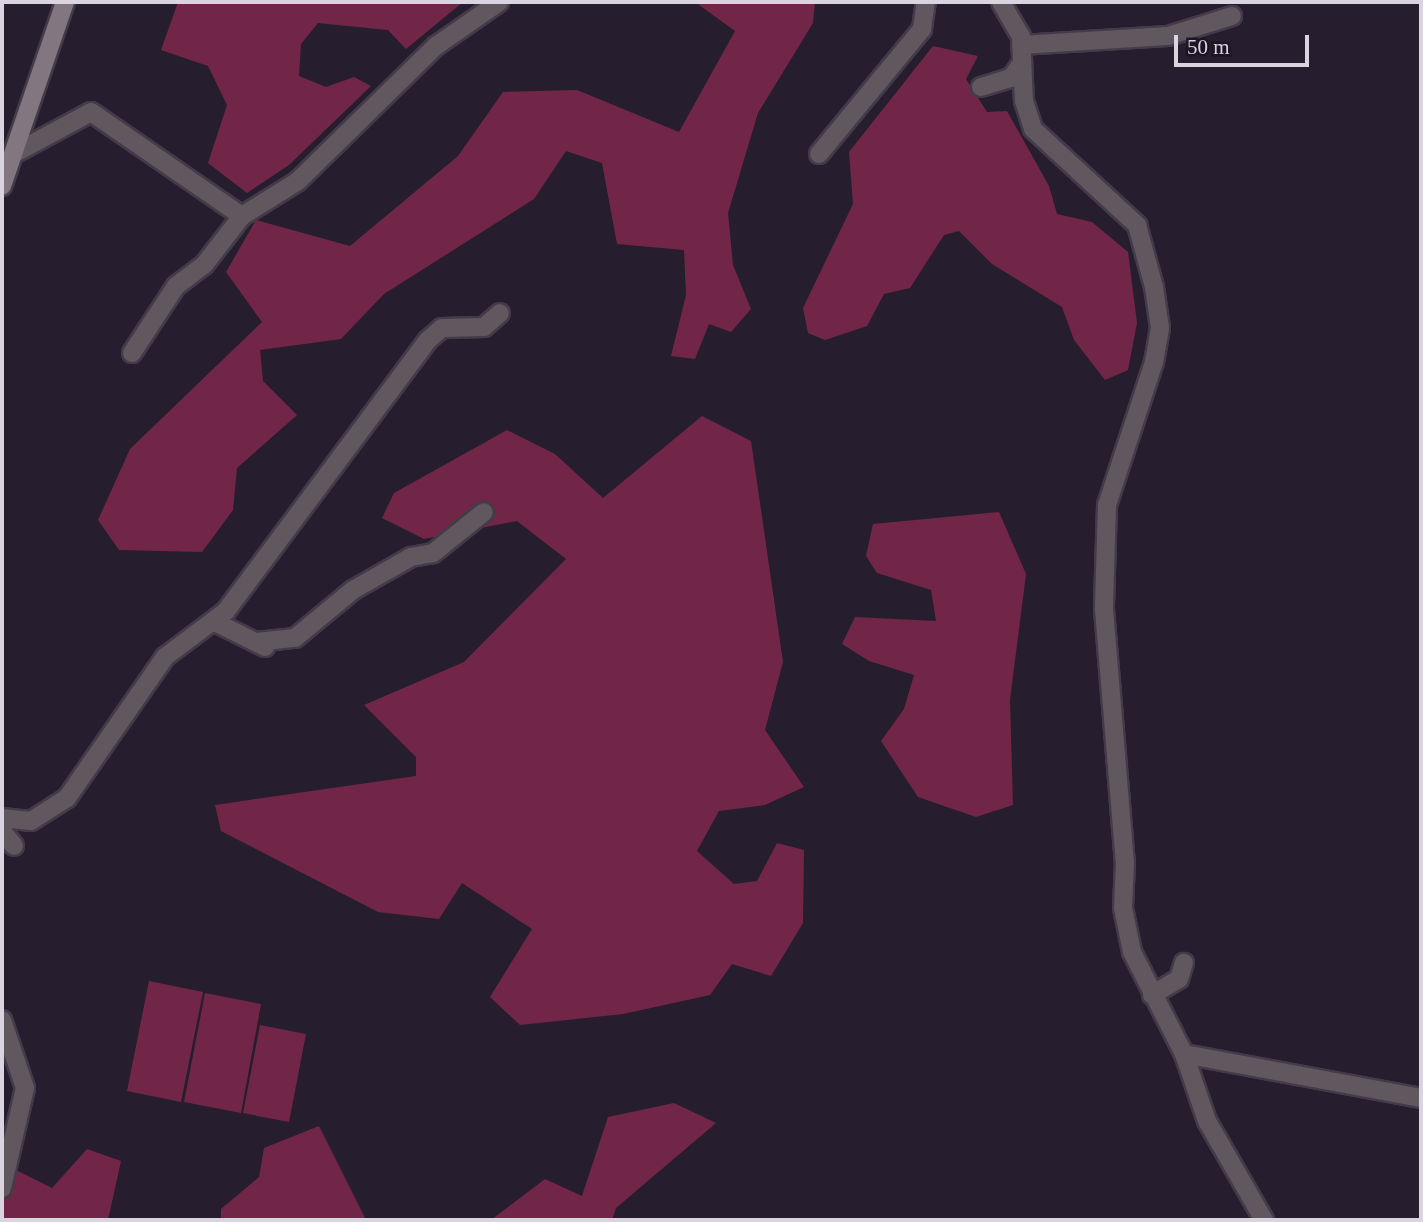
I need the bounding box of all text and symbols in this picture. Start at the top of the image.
scale bar [1178,21,1313,65]
text: 50 m [1187,35,1230,59]

